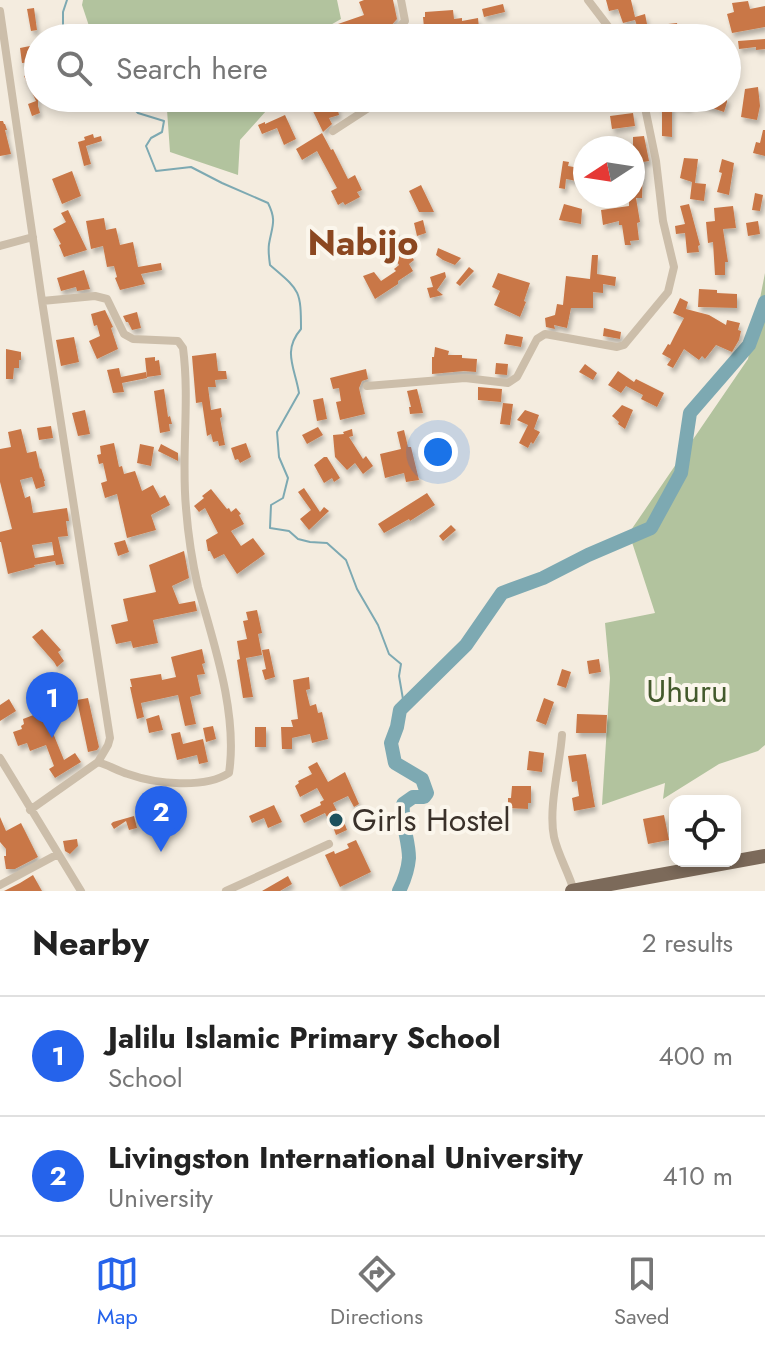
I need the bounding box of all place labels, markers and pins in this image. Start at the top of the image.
pin: 1 [26,672,78,738]
pin: 2 [135,786,187,852]
place label: Girls Hostel [352,797,511,843]
marker: Girls Hostel [327,811,345,829]

